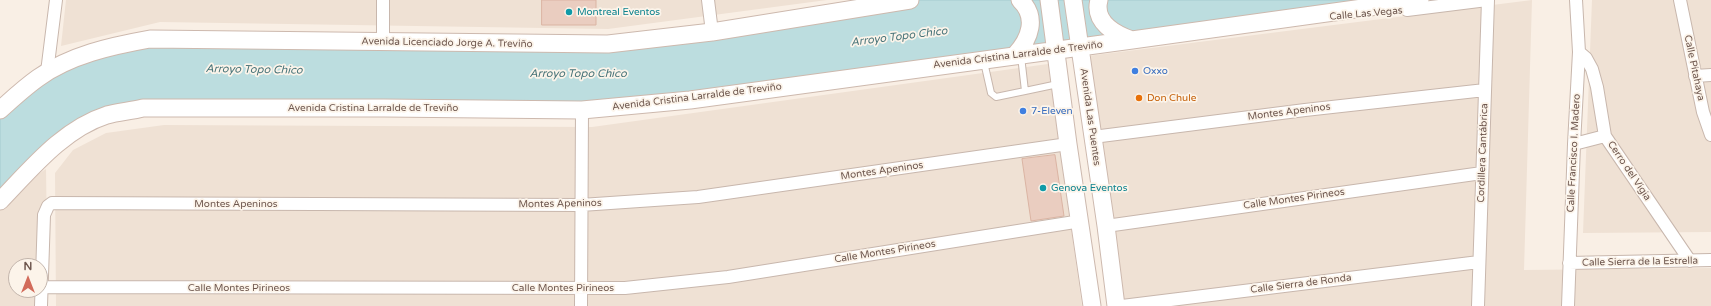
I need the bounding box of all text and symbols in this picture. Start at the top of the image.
street label: Calle Las Vegas [1329,5,1403,23]
place label: Montreal Eventos [577,6,660,18]
marker: Montreal Eventos [564,7,574,17]
water label: Arroyo Topo Chico [850,25,948,49]
street label: Calle Pitahaya [1681,34,1707,102]
street label: Avenida Licenciado Jorge A. Treviño [361,36,533,50]
street label: Avenida Cristina Larralde de Treviño [933,39,1103,71]
water label: Arroyo Topo Chico [205,63,303,77]
place label: Oxxo [1143,65,1168,77]
marker: Oxxo [1130,66,1140,76]
water label: Arroyo Topo Chico [529,67,627,81]
street label: Avenida Las Puentes [1077,67,1103,167]
street label: Avenida Cristina Larralde de Treviño [612,81,782,113]
place label: Don Chule [1147,92,1196,104]
marker: Don Chule [1134,93,1144,103]
street label: Calle Francisco I. Madero [1565,93,1583,213]
street label: Montes Apeninos [1247,101,1331,123]
street label: Avenida Cristina Larralde de Treviño [288,102,458,114]
street label: Cordillera Cantábrica [1475,103,1491,203]
place label: 7-Eleven [1031,105,1073,117]
marker: 7-Eleven [1018,106,1028,116]
street label: Cerro del Vigia [1605,139,1653,203]
street label: Montes Apeninos [840,159,924,183]
place label: Genova Eventos [1051,182,1127,194]
marker: Genova Eventos [1038,183,1048,193]
street label: Calle Montes Pirineos [1243,186,1345,212]
street label: Montes Apeninos [518,197,602,211]
street label: Montes Apeninos [194,198,278,210]
street label: Calle Montes Pirineos [834,238,936,266]
street label: Calle Sierra de la Estrella [1582,255,1698,269]
north arrow [8,258,48,298]
text: N [24,260,32,273]
street label: Calle Sierra de Ronda [1250,272,1352,296]
street label: Calle Montes Pirineos [188,282,290,294]
street label: Calle Montes Pirineos [512,282,614,294]

